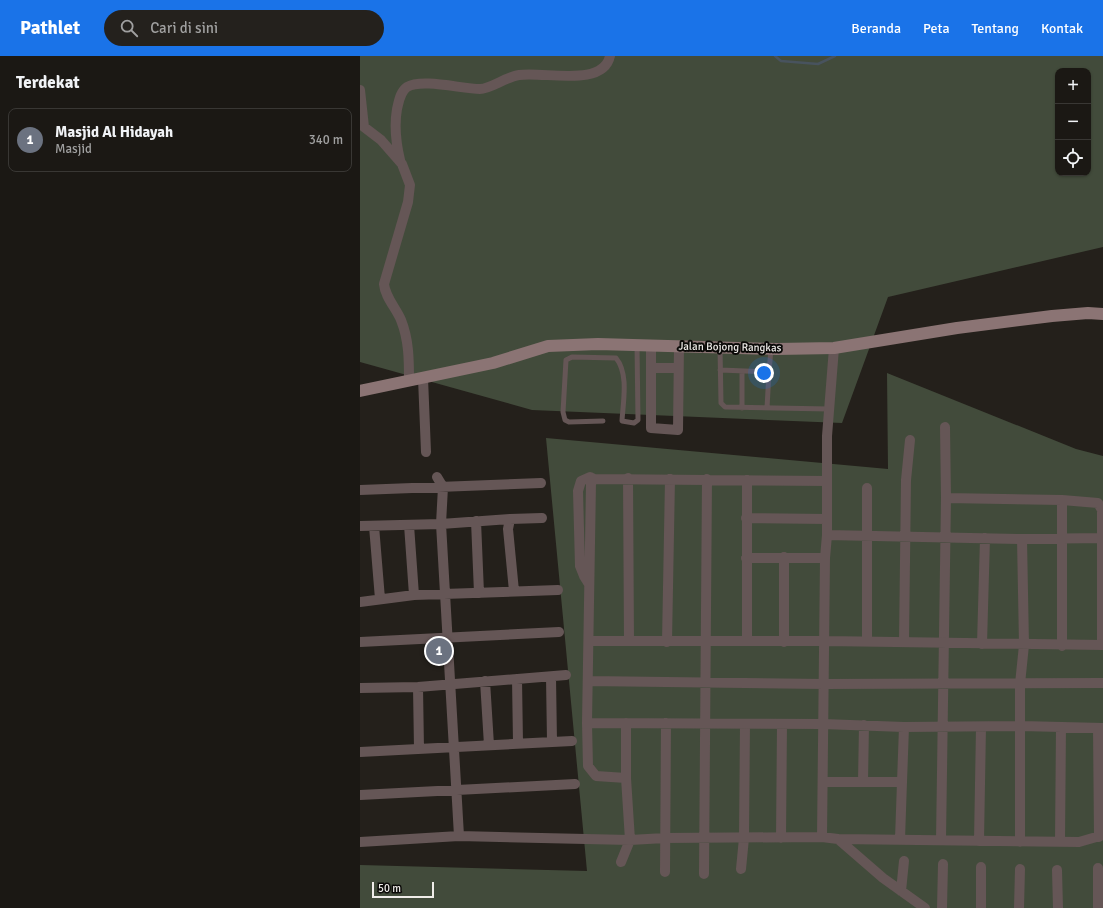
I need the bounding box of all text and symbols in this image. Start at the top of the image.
search box [104,10,384,46]
text: Pathlet [20,16,80,40]
icon: search [118,17,140,39]
text: Cari di sini [150,19,218,37]
text: Beranda [851,20,901,37]
text: Peta [923,20,950,37]
text: Tentang [972,20,1019,37]
text: Kontak [1041,20,1083,37]
map controls [1055,68,1091,176]
button: + [1055,68,1091,104]
text: Terdekat [16,72,80,93]
button: − [1055,104,1091,140]
text: Masjid Al Hidayah [55,123,173,141]
text: 1 [26,132,34,148]
text: 340 m [309,132,343,148]
button: locate [1055,140,1091,176]
text: Masjid [55,141,92,157]
street label: Jalan Bojong Rangkas [679,340,782,354]
your location [754,363,774,383]
pin: 1 [426,636,452,666]
scale bar [372,880,434,899]
text: 50 m [378,882,401,895]

